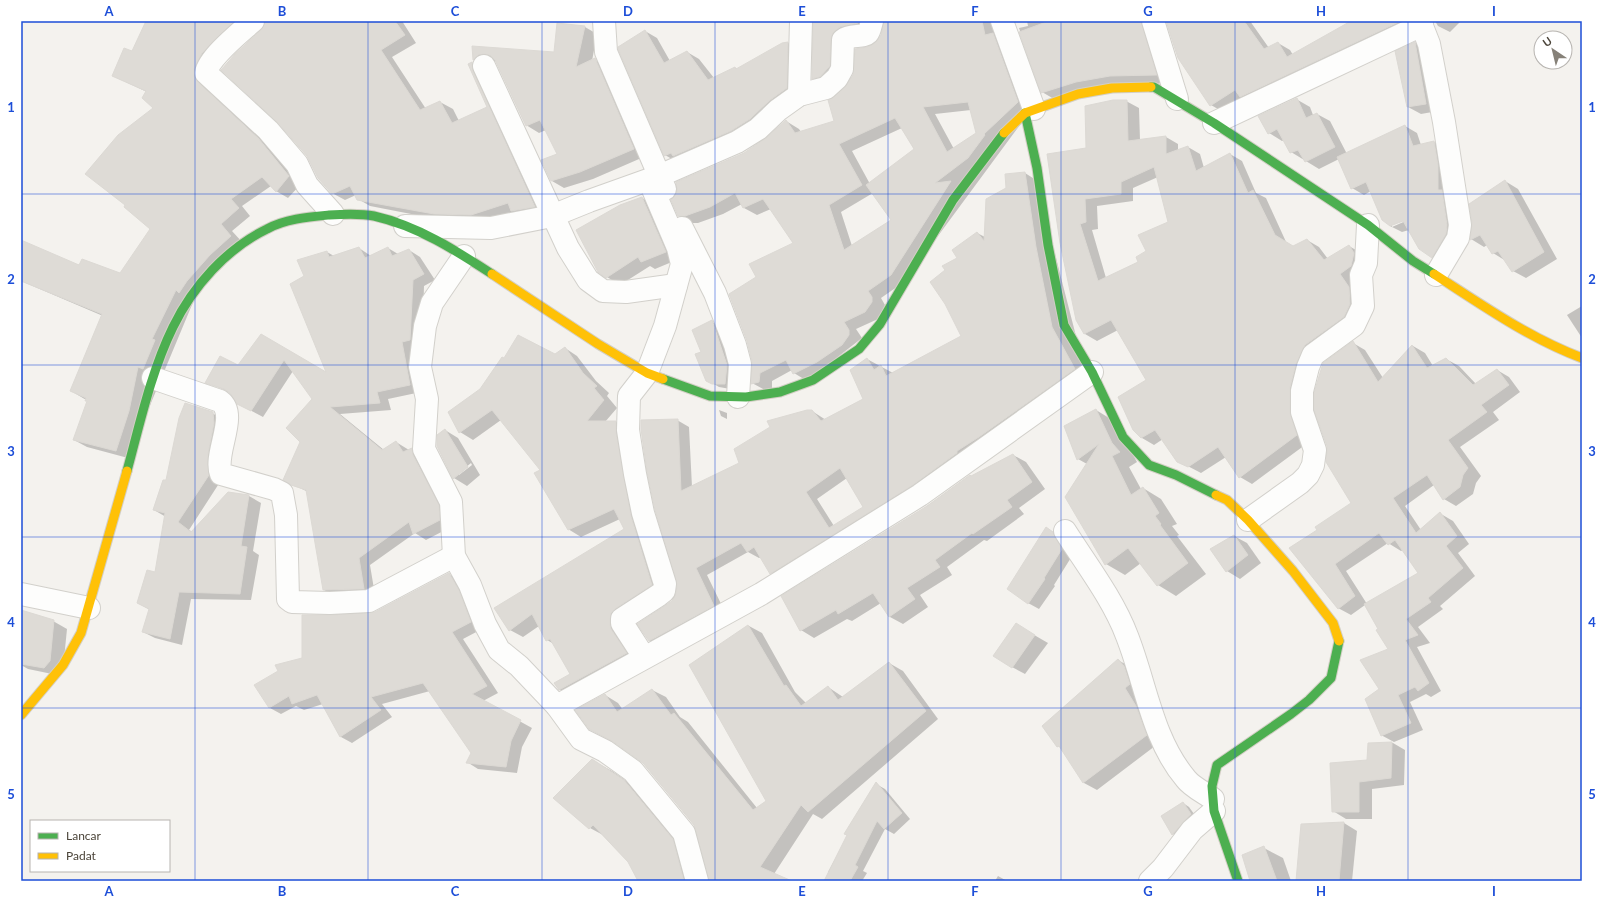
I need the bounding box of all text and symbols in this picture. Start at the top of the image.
text: A [103,3,114,19]
text: B [278,3,287,19]
text: C [451,3,460,19]
text: D [623,3,633,19]
text: E [798,3,806,19]
text: F [971,3,979,19]
text: G [1143,3,1153,19]
text: H [1316,3,1326,19]
text: I [1492,3,1496,19]
north arrow [1533,30,1573,70]
text: U [1540,34,1554,49]
text: 1 [7,99,15,115]
text: 1 [1588,99,1596,115]
text: 2 [7,271,15,287]
text: 2 [1588,271,1596,287]
text: 3 [7,443,15,459]
text: 3 [1588,443,1596,459]
text: 4 [7,614,15,630]
text: 4 [1588,614,1596,630]
text: 5 [7,786,15,802]
text: 5 [1588,786,1596,802]
legend [30,820,170,872]
text: Lancar [66,828,102,843]
text: Padat [66,848,97,863]
text: A [103,883,114,899]
text: B [278,883,287,899]
text: C [451,883,460,899]
text: D [623,883,633,899]
text: E [798,883,806,899]
text: F [971,883,979,899]
text: G [1143,883,1153,899]
text: H [1316,883,1326,899]
text: I [1492,883,1496,899]

